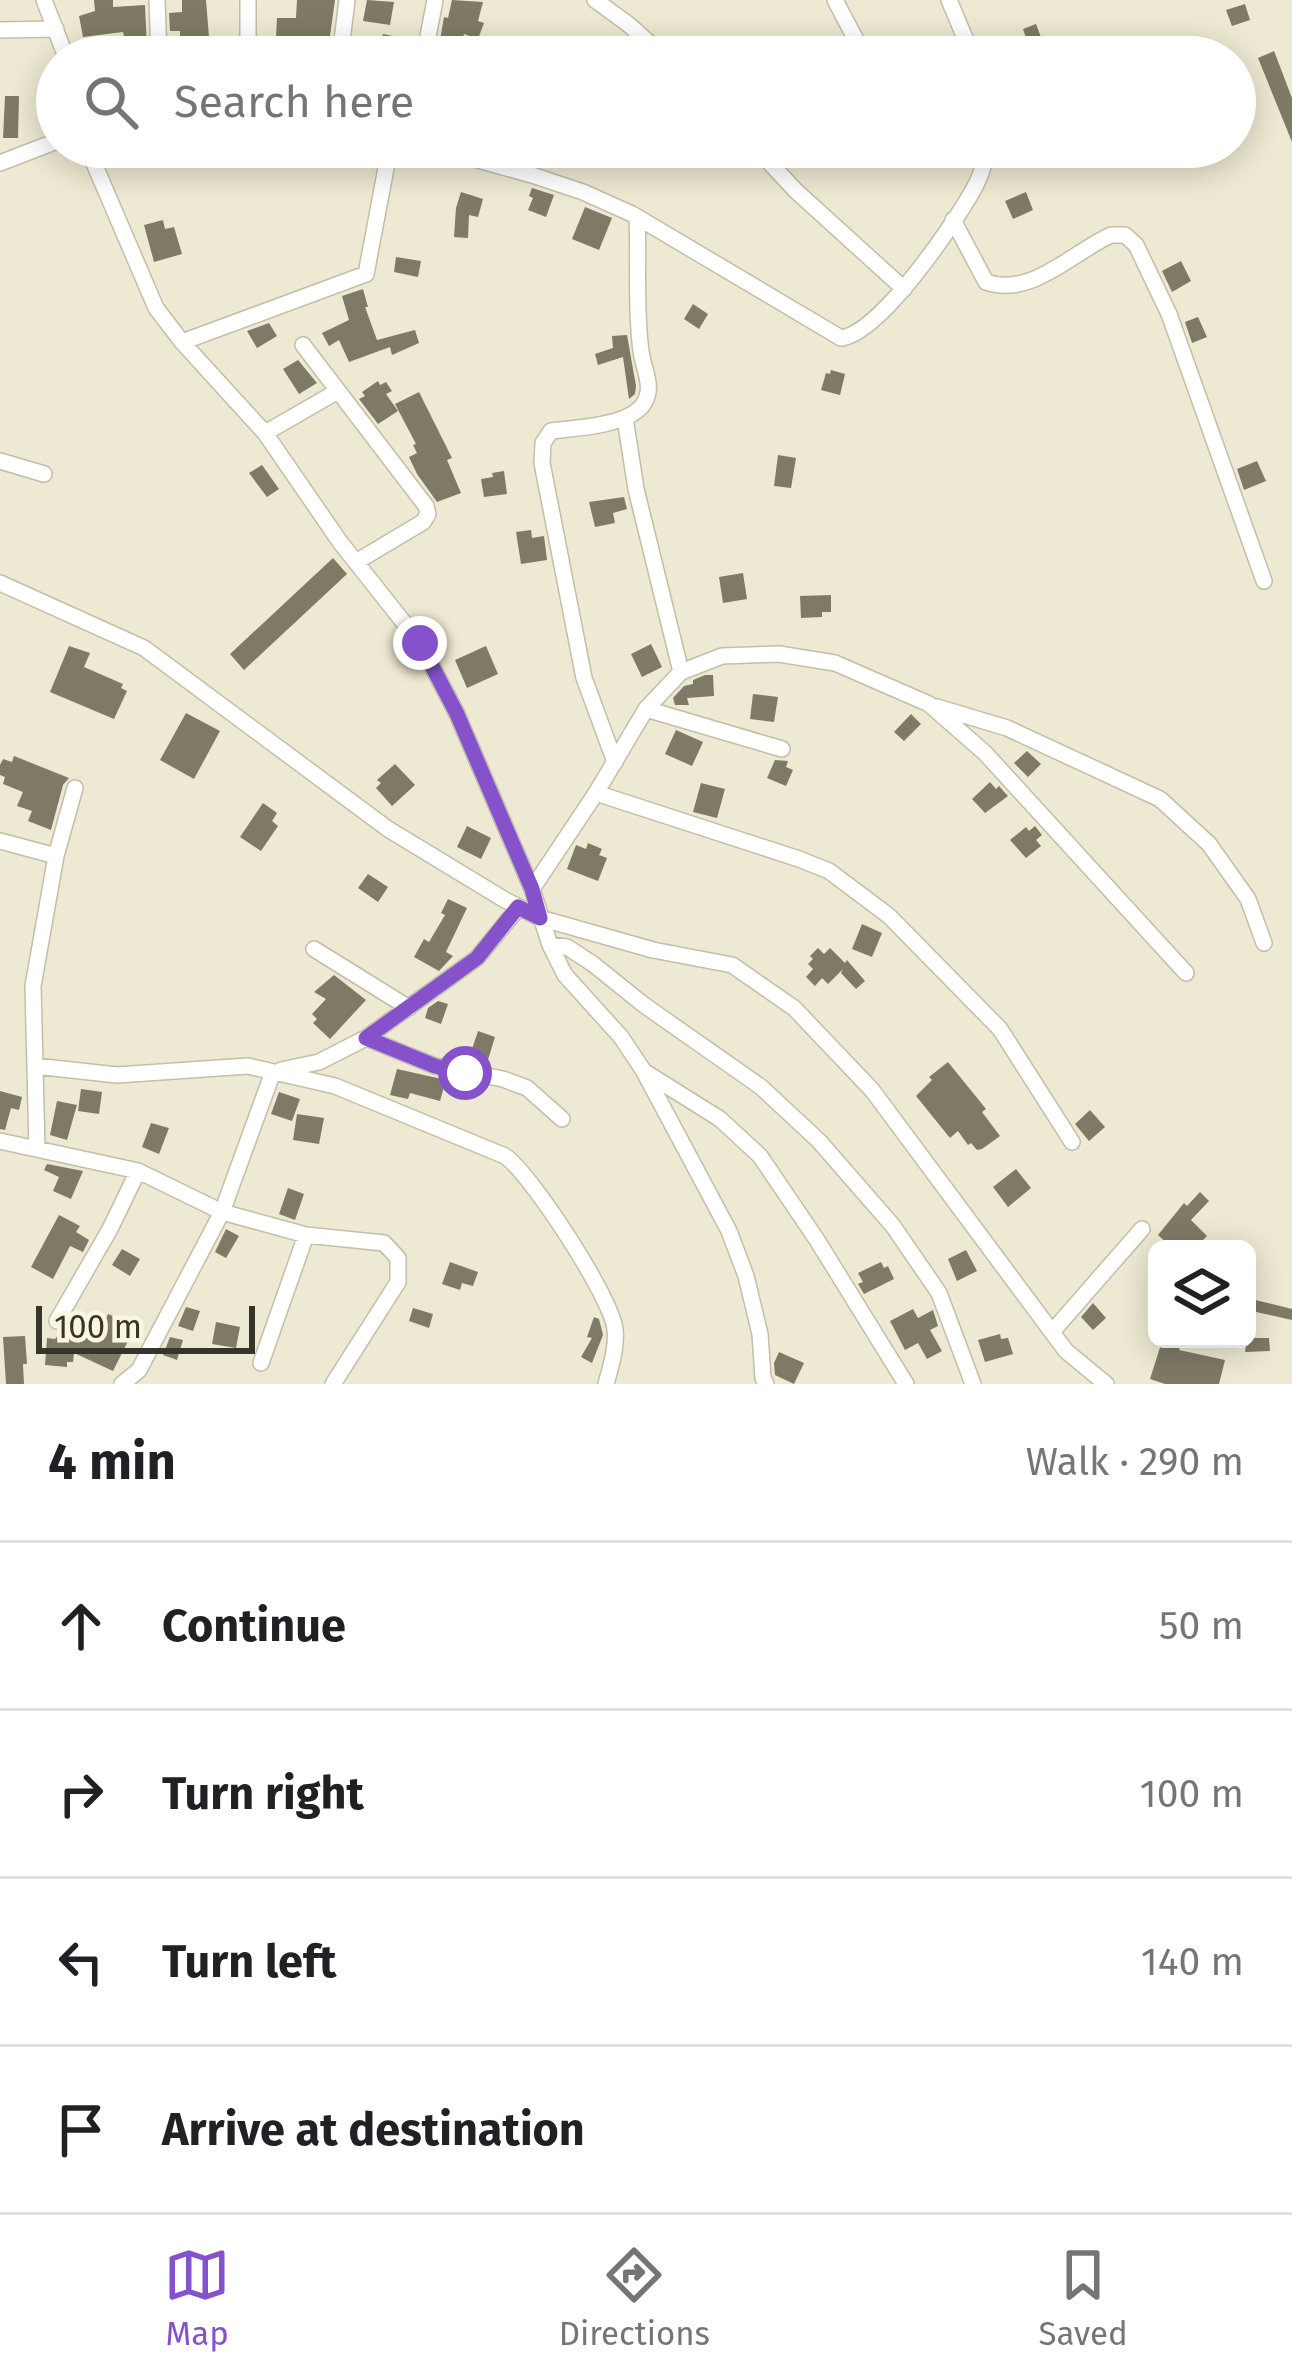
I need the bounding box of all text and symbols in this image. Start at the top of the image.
search box [36,36,1256,168]
icon: search [78,69,144,135]
text: Search here [174,75,414,129]
route end [393,616,447,670]
route start [438,1046,492,1100]
map controls [1148,1240,1256,1348]
button: layers [1148,1240,1256,1348]
scale bar [36,1300,255,1353]
text: 100 m [54,1307,142,1347]
text: 4 min [48,1431,176,1493]
text: Walk · 290 m [1026,1439,1244,1485]
icon: ahead [48,1593,114,1659]
text: Continue [162,1599,346,1653]
text: 50 m [1159,1603,1244,1649]
icon: right [48,1761,114,1827]
text: Turn right [162,1767,364,1821]
text: 100 m [1140,1771,1244,1817]
icon: left [48,1929,114,1995]
text: Turn left [162,1935,336,1989]
text: 140 m [1141,1939,1244,1985]
icon: arrive [48,2097,114,2163]
text: Arrive at destination [162,2103,585,2157]
tab: Map [164,2242,230,2354]
tab: Directions [559,2242,710,2354]
tab: Saved [1038,2242,1128,2354]

